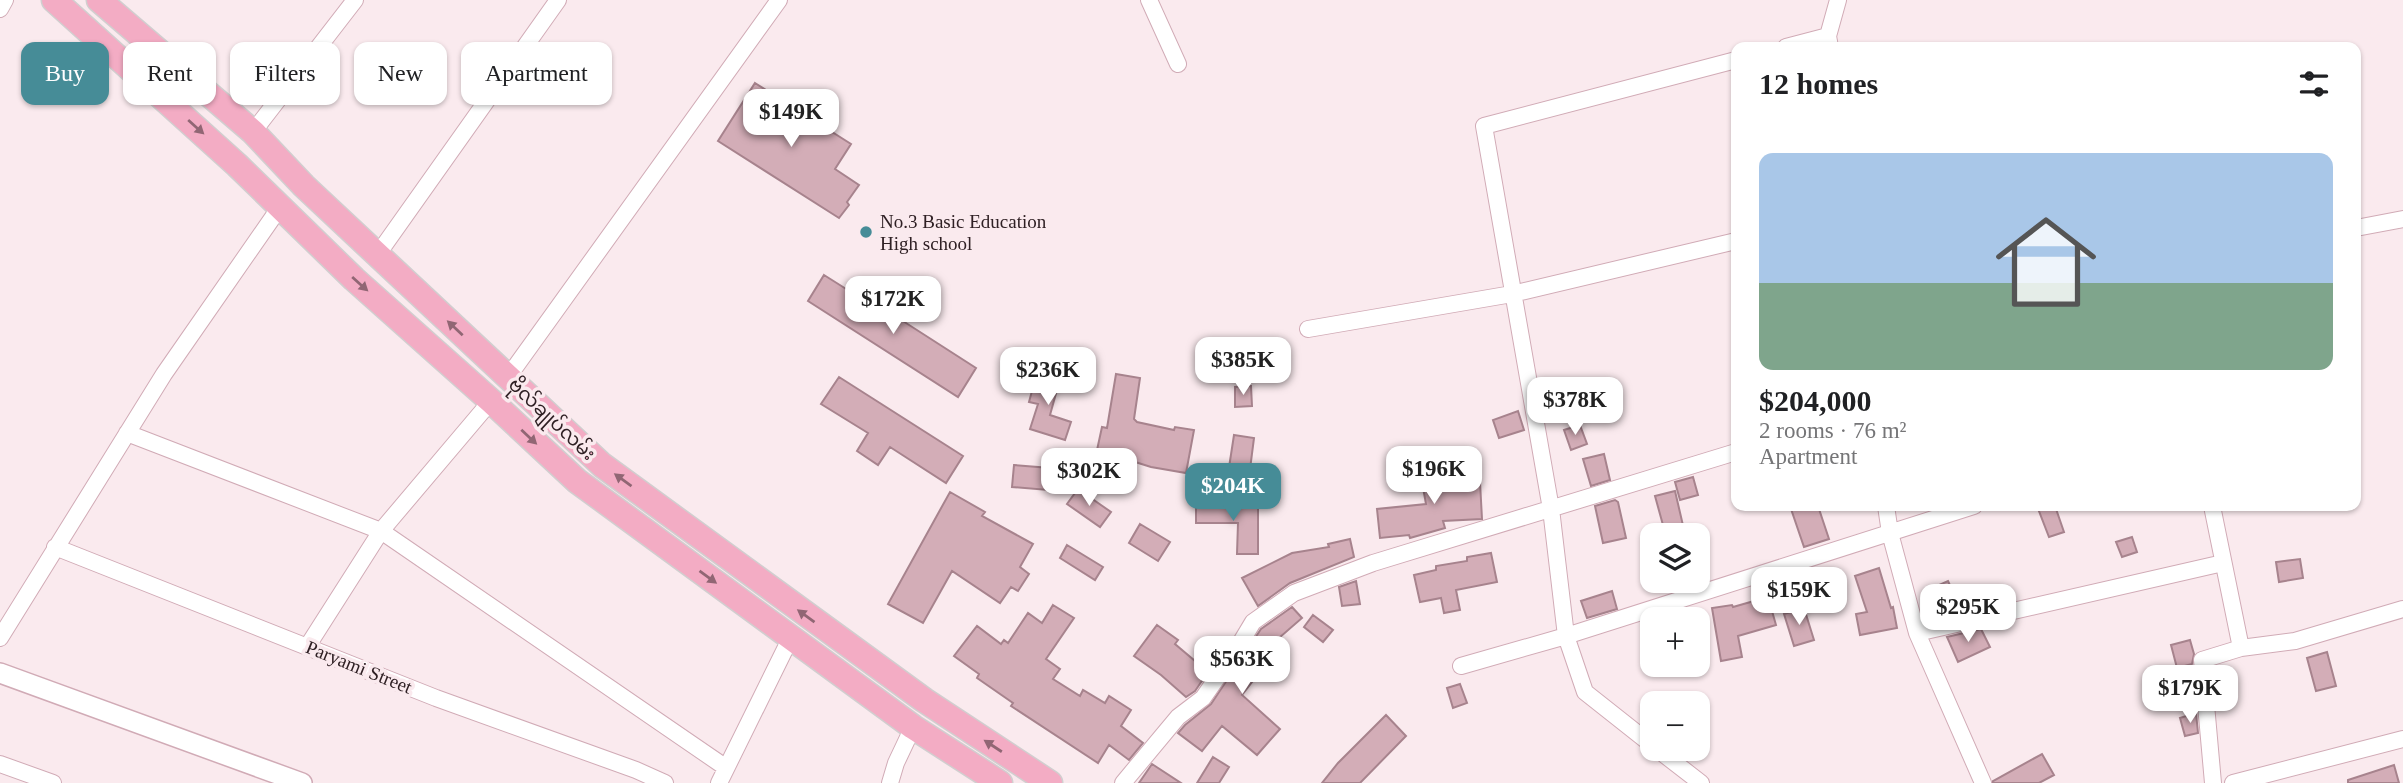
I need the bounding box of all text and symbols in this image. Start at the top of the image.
chip: Buy [21,42,109,105]
chip: Rent [123,42,216,105]
chip: Filters [230,42,340,105]
chip: New [354,42,447,105]
chip: Apartment [461,42,612,105]
icon: filters [2295,65,2333,103]
text: 12 homes [1759,67,1878,100]
pin: $149K [742,90,840,149]
text: $149K [759,99,823,124]
one-way arrow [187,119,204,135]
icon: home [1983,199,2109,325]
place label: No.3 Basic Education High school [880,211,1047,254]
marker: No.3 Basic Education High school [858,224,874,240]
one-way arrow [352,276,369,292]
pin: $172K [844,276,942,336]
text: $172K [861,286,925,311]
one-way arrow [447,320,464,336]
pin: $385K [1194,338,1292,397]
text: $385K [1211,347,1275,372]
pin: $236K [999,348,1097,407]
text: $236K [1016,357,1080,382]
street label: ဗိုလ်ချုပ်လမ်း [500,371,602,469]
pin: $378K [1526,378,1624,437]
text: $204,000 [1759,384,1872,417]
text: $378K [1543,387,1607,412]
text: 2 rooms · 76 m² [1759,418,1906,443]
one-way arrow [521,428,538,445]
text: Apartment [1759,444,1857,469]
pin: $196K [1385,447,1483,506]
pin: $302K [1040,448,1138,508]
text: $196K [1402,456,1466,481]
text: $302K [1057,458,1121,483]
pin: $204K [1184,463,1282,523]
text: $204K [1201,473,1265,498]
one-way arrow [614,474,632,488]
map controls [1640,523,1710,761]
button: layers [1640,523,1710,593]
pin: $159K [1750,568,1848,627]
one-way arrow [699,570,717,584]
text: $159K [1767,577,1831,602]
pin: $295K [1919,584,2017,644]
text: $295K [1936,594,2000,619]
button: + [1640,607,1710,677]
one-way arrow [797,609,815,623]
street label: Paryami Street [303,636,416,698]
pin: $563K [1193,636,1291,696]
text: $563K [1210,646,1274,671]
pin: $179K [2141,666,2239,725]
text: $179K [2158,675,2222,700]
button: − [1640,691,1710,761]
one-way arrow [983,739,1003,752]

